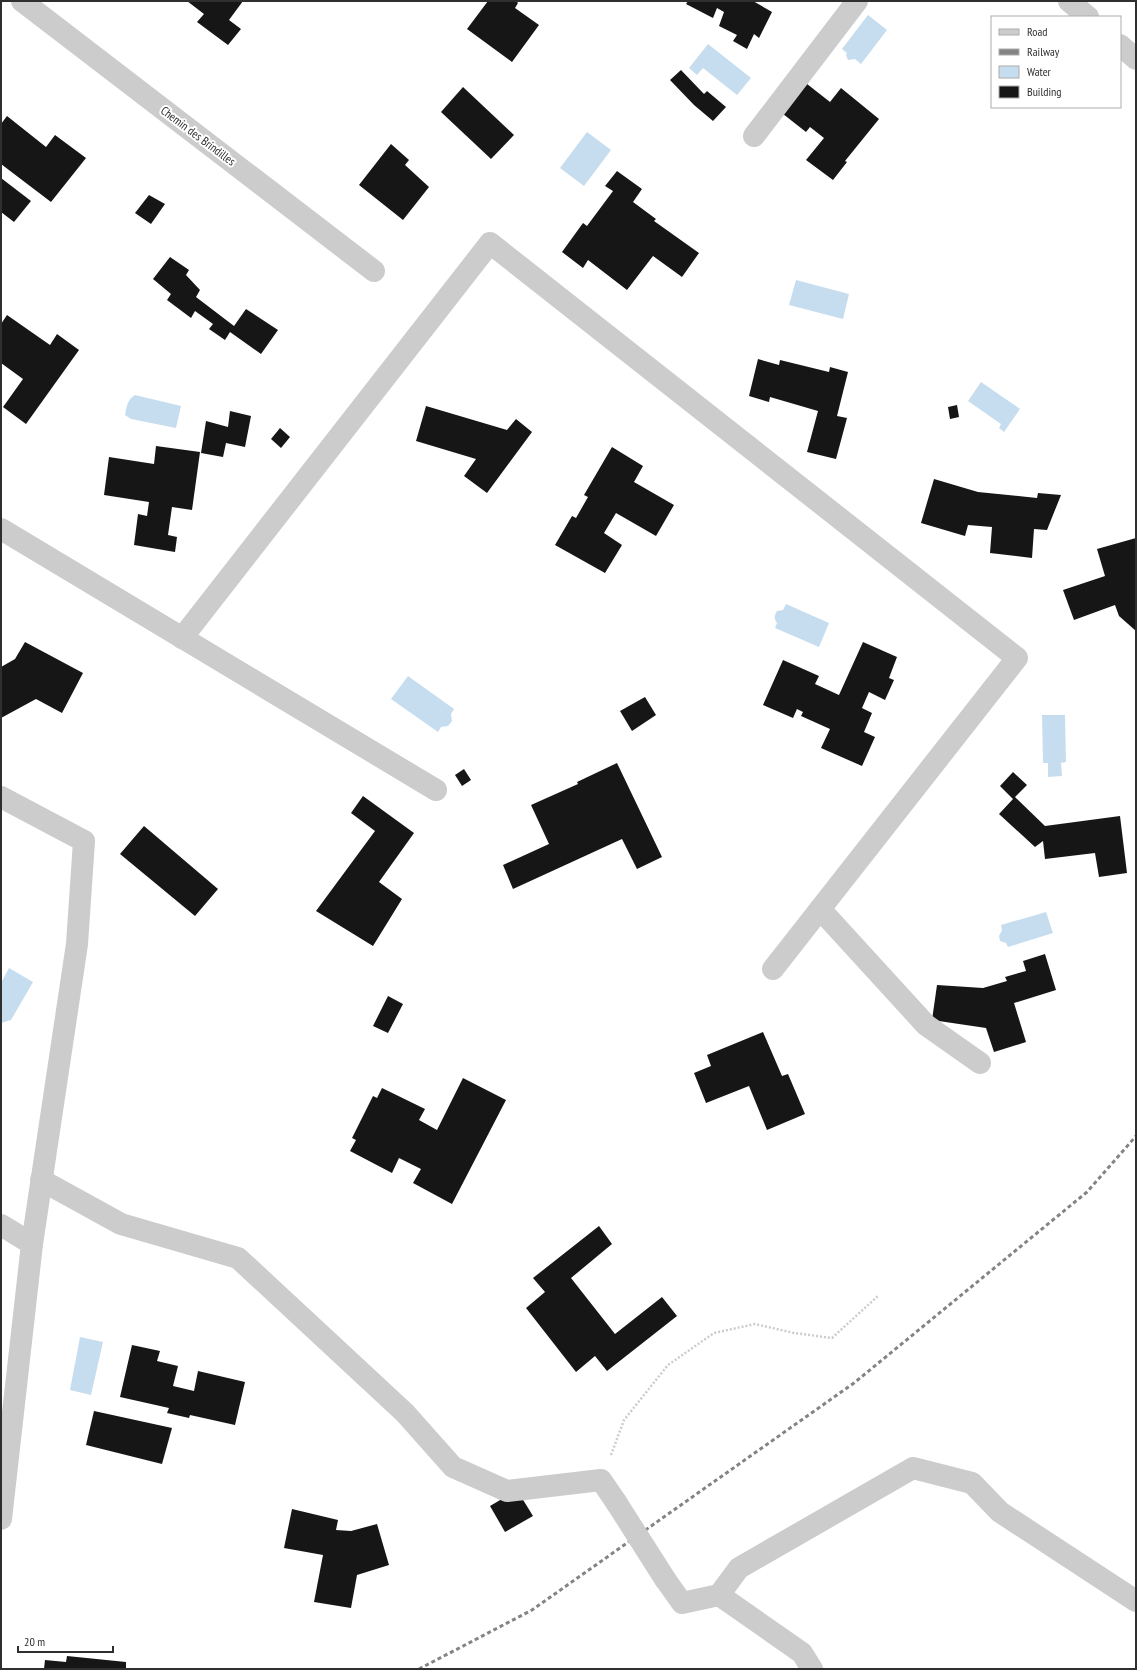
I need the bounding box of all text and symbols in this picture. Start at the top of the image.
legend [991,16,1121,108]
text: Road [1027,24,1047,39]
text: Railway [1027,44,1060,59]
text: Water [1027,64,1052,79]
text: Building [1027,84,1062,99]
street label: Chemin des Brindilles [158,103,239,169]
scale bar [18,1628,113,1654]
text: 20 m [24,1634,45,1649]

